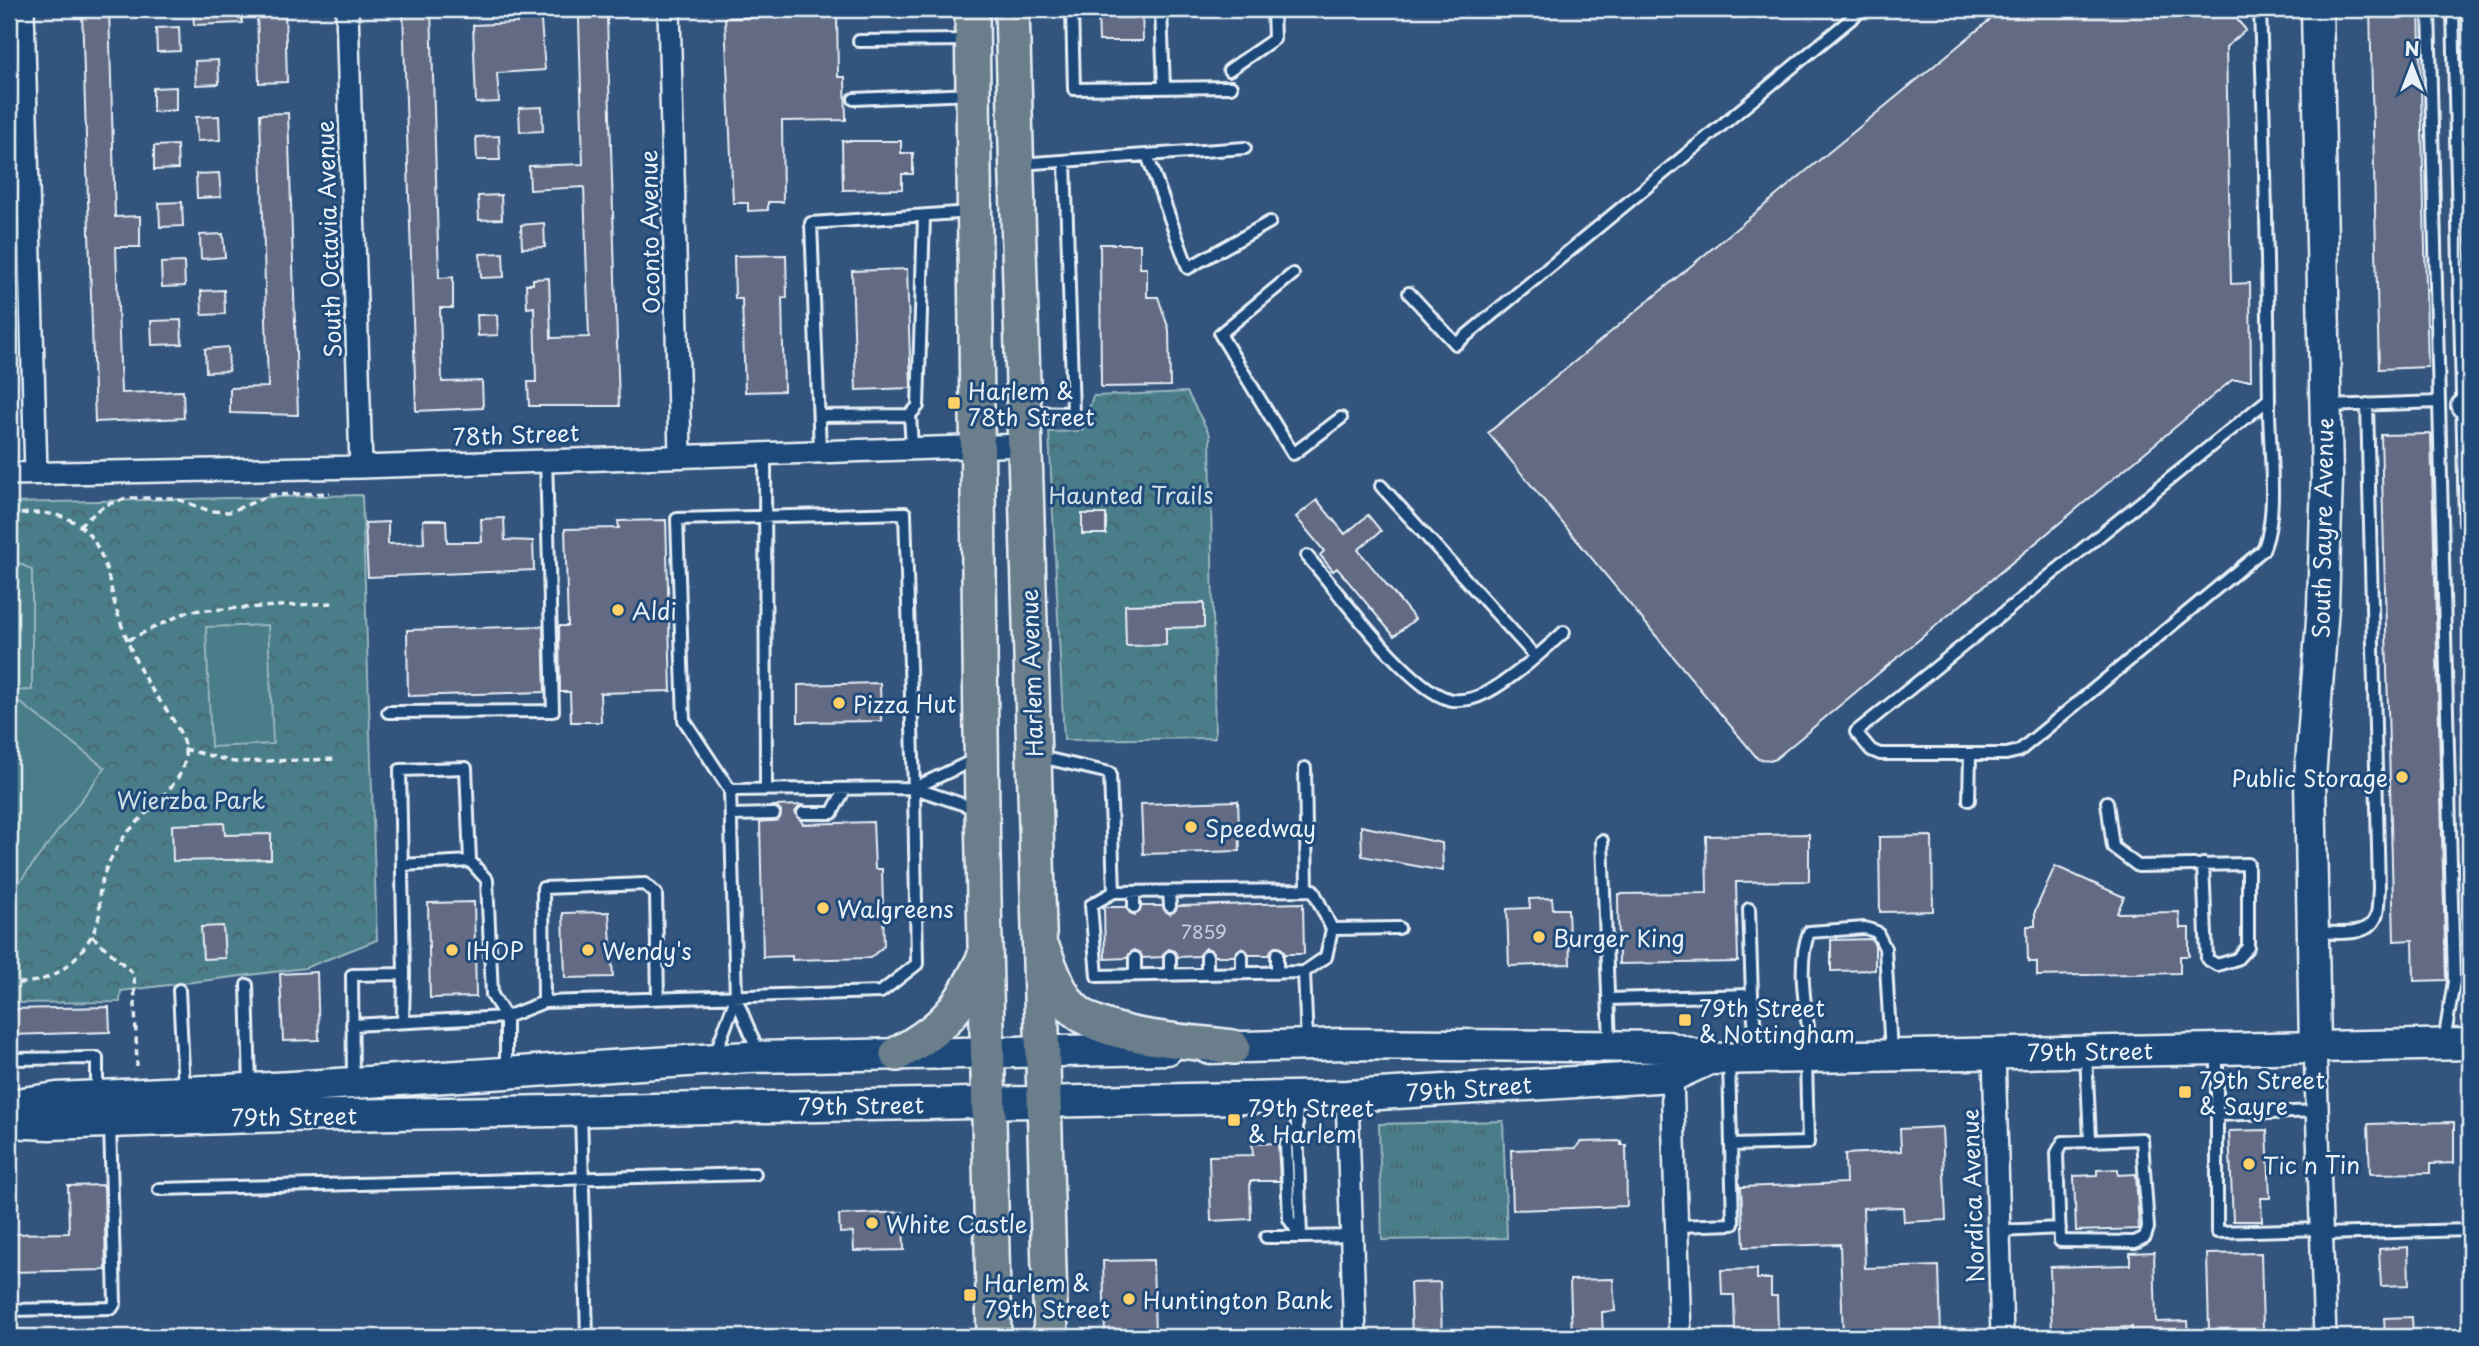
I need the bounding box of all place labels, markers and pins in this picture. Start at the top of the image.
place label: Harlem & 78th Street [968,373,1095,434]
marker: Harlem & 78th Street [946,395,962,411]
place label: Aldi [632,593,677,628]
marker: Aldi [610,602,626,618]
place label: Pizza Hut [853,686,956,721]
marker: Pizza Hut [831,695,847,711]
place label: Public Storage [2231,760,2388,795]
marker: Public Storage [2394,769,2410,785]
place label: Speedway [1205,810,1316,845]
marker: Speedway [1183,819,1199,835]
place label: Walgreens [837,891,954,926]
marker: Walgreens [815,900,831,916]
place label: Burger King [1553,920,1685,955]
marker: Burger King [1531,929,1547,945]
place label: IHOP [466,933,524,968]
place label: Wendy's [602,933,692,968]
marker: IHOP [444,942,460,958]
marker: Wendy's [580,942,596,958]
place label: 79th Street & Nottingham [1699,990,1855,1051]
marker: 79th Street & Nottingham [1677,1012,1693,1028]
place label: 79th Street & Sayre [2199,1062,2325,1123]
marker: 79th Street & Sayre [2177,1084,2193,1100]
place label: 79th Street & Harlem [1248,1090,1374,1151]
marker: 79th Street & Harlem [1226,1112,1242,1128]
place label: Tic n Tin [2263,1147,2360,1182]
marker: Tic n Tin [2241,1156,2257,1172]
place label: White Castle [886,1206,1028,1241]
marker: White Castle [864,1215,880,1231]
place label: Harlem & 79th Street [984,1265,1110,1326]
place label: Huntington Bank [1143,1282,1333,1317]
marker: Harlem & 79th Street [962,1287,978,1303]
marker: Huntington Bank [1121,1291,1137,1307]

